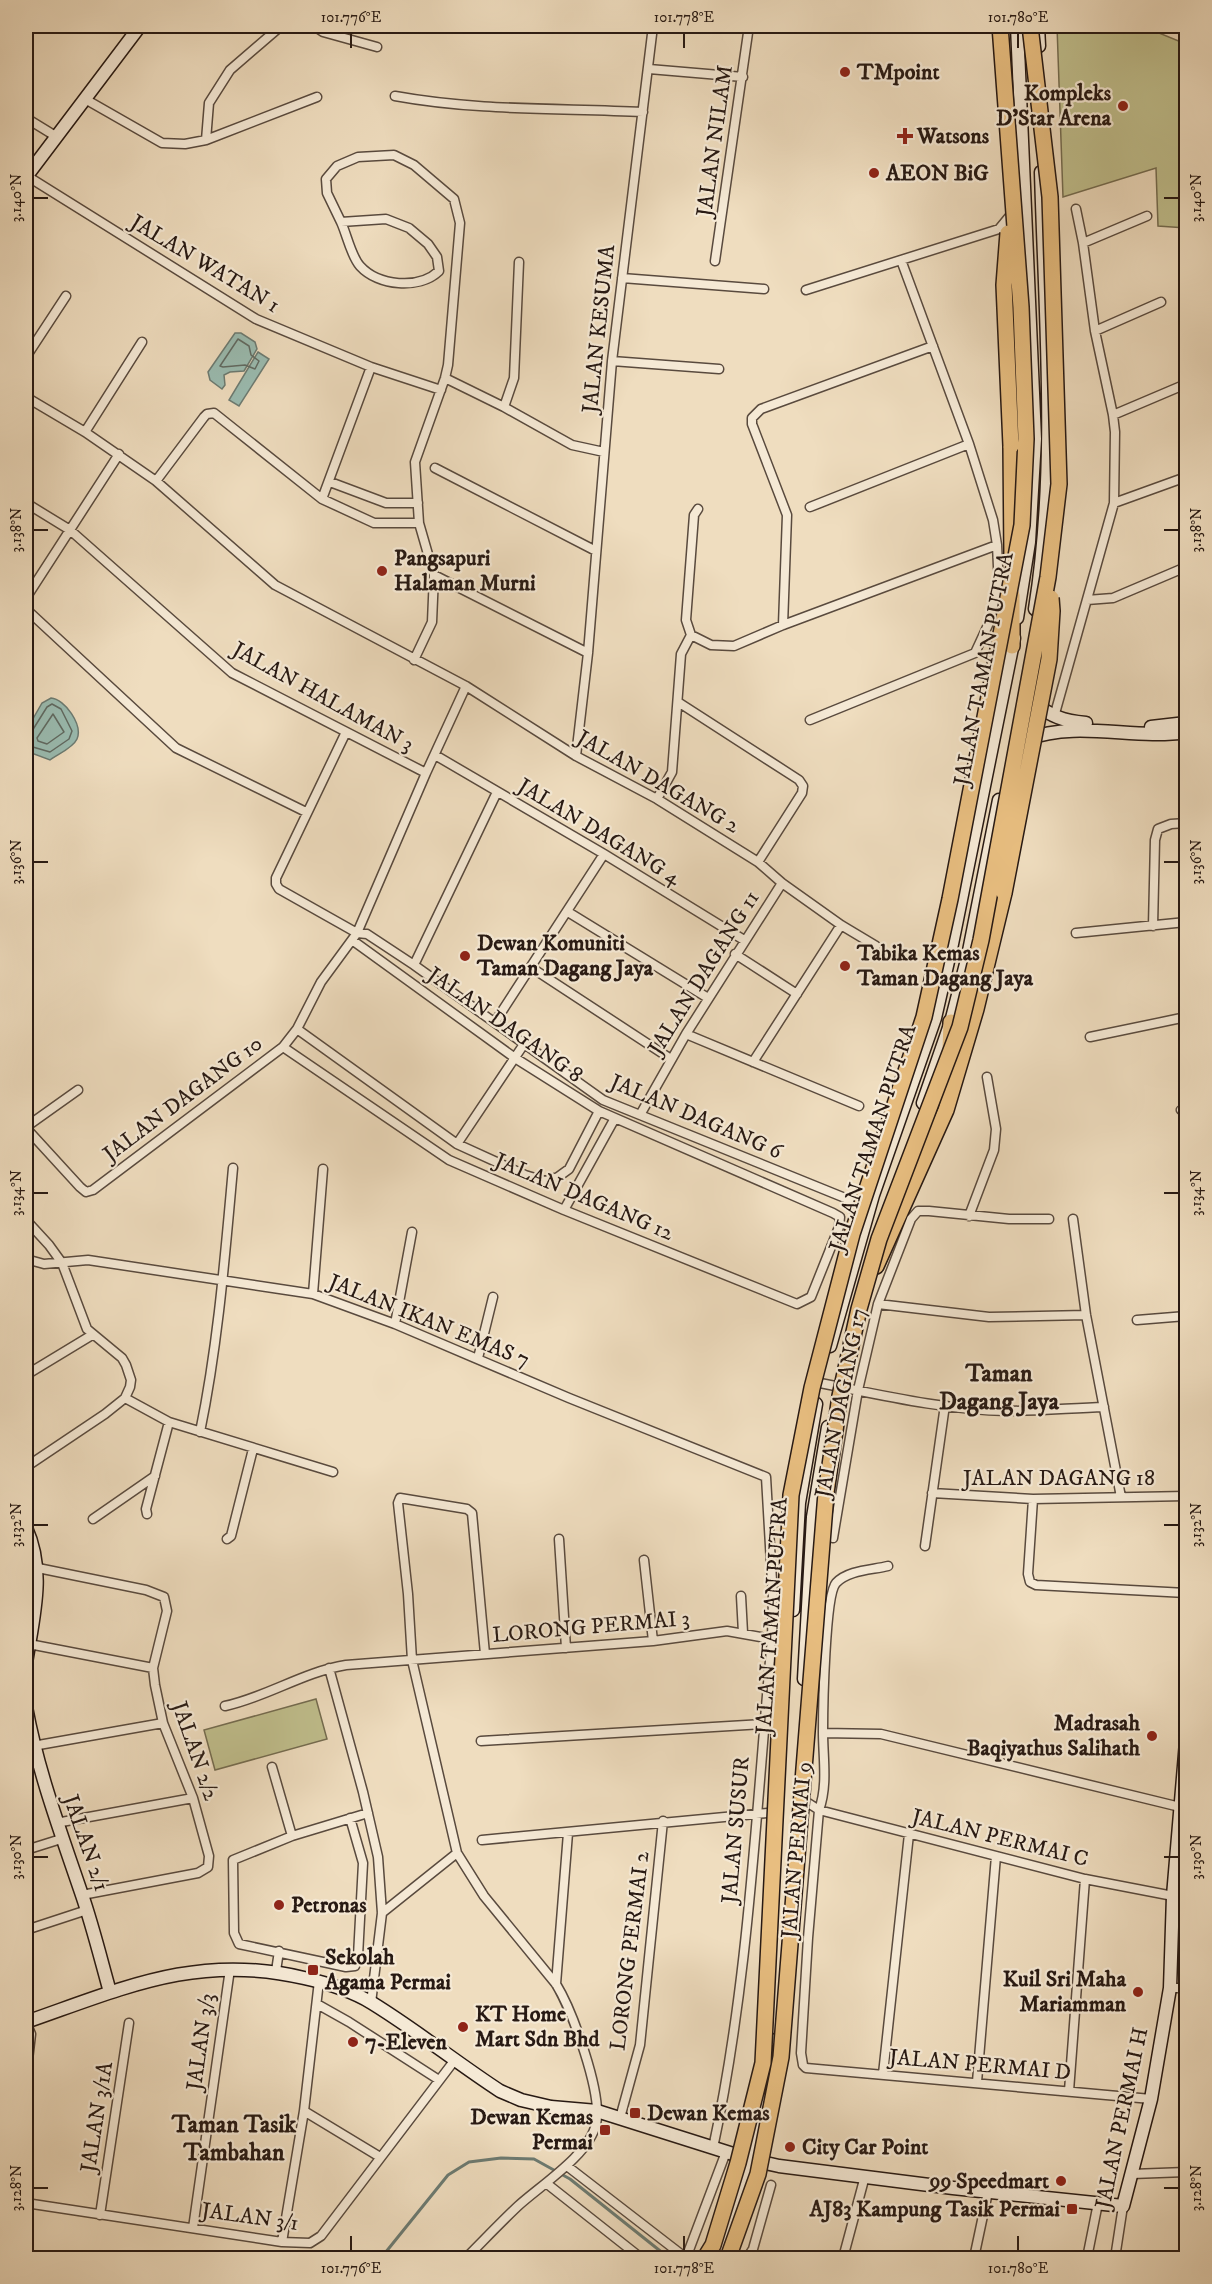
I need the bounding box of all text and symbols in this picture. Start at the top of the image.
text: 101.776°E [321,8,382,27]
text: 101.778°E [654,8,715,27]
text: 101.780°E [988,8,1049,27]
place label: TMpoint [856,59,939,86]
street label: JALAN NILAM [691,63,739,221]
marker: TMpoint [838,65,852,79]
place label: Kompleks D'Star Arena [996,80,1112,132]
marker: Kompleks D'Star Arena [1116,99,1130,113]
place label: Watsons [916,123,990,150]
marker: Watsons [898,129,912,143]
place label: AEON BiG [885,160,989,187]
marker: AEON BiG [867,166,881,180]
text: 3.140°N [7,174,26,222]
text: 3.140°N [1187,174,1206,222]
street label: JALAN WATAN 1 [124,208,285,319]
street label: JALAN KESUMA [577,242,621,417]
text: 3.138°N [7,508,26,552]
text: 3.138°N [1187,508,1206,552]
place label: Pangsapuri Halaman Murni [394,545,536,597]
street label: JALAN TAMAN PUTRA [948,549,1020,790]
marker: Pangsapuri Halaman Murni [375,564,389,578]
street label: JALAN HALAMAN 3 [226,635,418,758]
street label: JALAN DAGANG 2 [570,723,744,840]
street label: JALAN DAGANG 4 [511,772,687,892]
text: 3.136°N [7,839,26,885]
text: 3.136°N [1187,839,1206,885]
street label: JALAN DAGANG 11 [641,886,765,1062]
place label: Dewan Komuniti Taman Dagang Jaya [476,930,654,982]
place label: Tabika Kemas Taman Dagang Jaya [856,940,1034,992]
marker: Dewan Komuniti Taman Dagang Jaya [458,949,472,963]
marker: Tabika Kemas Taman Dagang Jaya [838,959,852,973]
street label: JALAN DAGANG 8 [420,960,588,1089]
street label: JALAN TAMAN PUTRA [823,1020,923,1257]
street label: JALAN DAGANG 10 [96,1030,268,1169]
street label: JALAN DAGANG 6 [604,1068,787,1166]
street label: JALAN DAGANG 12 [489,1146,678,1247]
text: 3.134°N [7,1170,26,1216]
text: 3.134°N [1187,1170,1206,1216]
street label: JALAN IKAN EMAS 7 [323,1268,533,1374]
street label: JALAN DAGANG 17 [809,1306,873,1502]
district label: Taman Dagang Jaya [939,1359,1060,1417]
street label: JALAN DAGANG 18 [961,1465,1155,1492]
street label: JALAN TAMAN PUTRA [750,1496,794,1737]
text: 3.132°N [7,1503,26,1547]
text: 3.132°N [1187,1503,1206,1547]
street label: LORONG PERMAI 3 [491,1605,691,1649]
street label: JALAN 2/2 [165,1696,225,1804]
place label: Madrasah Baqiyathus Salihath [967,1710,1140,1762]
marker: Madrasah Baqiyathus Salihath [1145,1729,1159,1743]
street label: JALAN SUSUR [716,1755,756,1906]
street label: JALAN PERMAI 9 [776,1761,818,1941]
street label: JALAN 2/1 [56,1789,115,1895]
street label: JALAN PERMAI C [907,1803,1091,1873]
text: 3.130°N [7,1834,26,1880]
text: 3.130°N [1187,1834,1206,1880]
street label: LORONG PERMAI 2 [604,1850,656,2052]
place label: Petronas [291,1892,367,1919]
marker: Petronas [272,1898,286,1912]
place label: Sekolah Agama Permai [324,1944,451,1996]
marker: Sekolah Agama Permai [306,1963,320,1977]
place label: Kuil Sri Maha Mariamman [1003,1966,1127,2018]
marker: Kuil Sri Maha Mariamman [1131,1985,1145,1999]
street label: JALAN 3/3 [181,1992,221,2094]
place label: KT Home Mart Sdn Bhd [475,2001,600,2053]
marker: KT Home Mart Sdn Bhd [456,2020,470,2034]
street label: JALAN PERMAI H [1089,2025,1154,2213]
place label: 7-Eleven [365,2029,447,2056]
marker: 7-Eleven [346,2035,360,2049]
street label: JALAN PERMAI D [886,2043,1072,2086]
street label: JALAN 3/1A [75,2059,119,2176]
place label: Dewan Kemas [647,2100,770,2127]
place label: Dewan Kemas Permai [470,2104,594,2156]
marker: Dewan Kemas [628,2106,642,2120]
district label: Taman Tasik Tambahan [171,2110,297,2168]
marker: Dewan Kemas Permai [598,2123,612,2137]
place label: City Car Point [802,2134,928,2161]
marker: City Car Point [783,2140,797,2154]
text: 3.128°N [7,2165,26,2211]
text: 3.128°N [1187,2165,1206,2211]
place label: 99 Speedmart [927,2168,1049,2195]
marker: 99 Speedmart [1054,2174,1068,2188]
place label: AJ83 Kampung Tasik Permai [809,2196,1060,2223]
street label: JALAN 3/1 [198,2197,300,2237]
marker: AJ83 Kampung Tasik Permai [1065,2202,1079,2216]
text: 101.776°E [321,2259,382,2278]
text: 101.778°E [654,2259,715,2278]
text: 101.780°E [988,2259,1049,2278]

